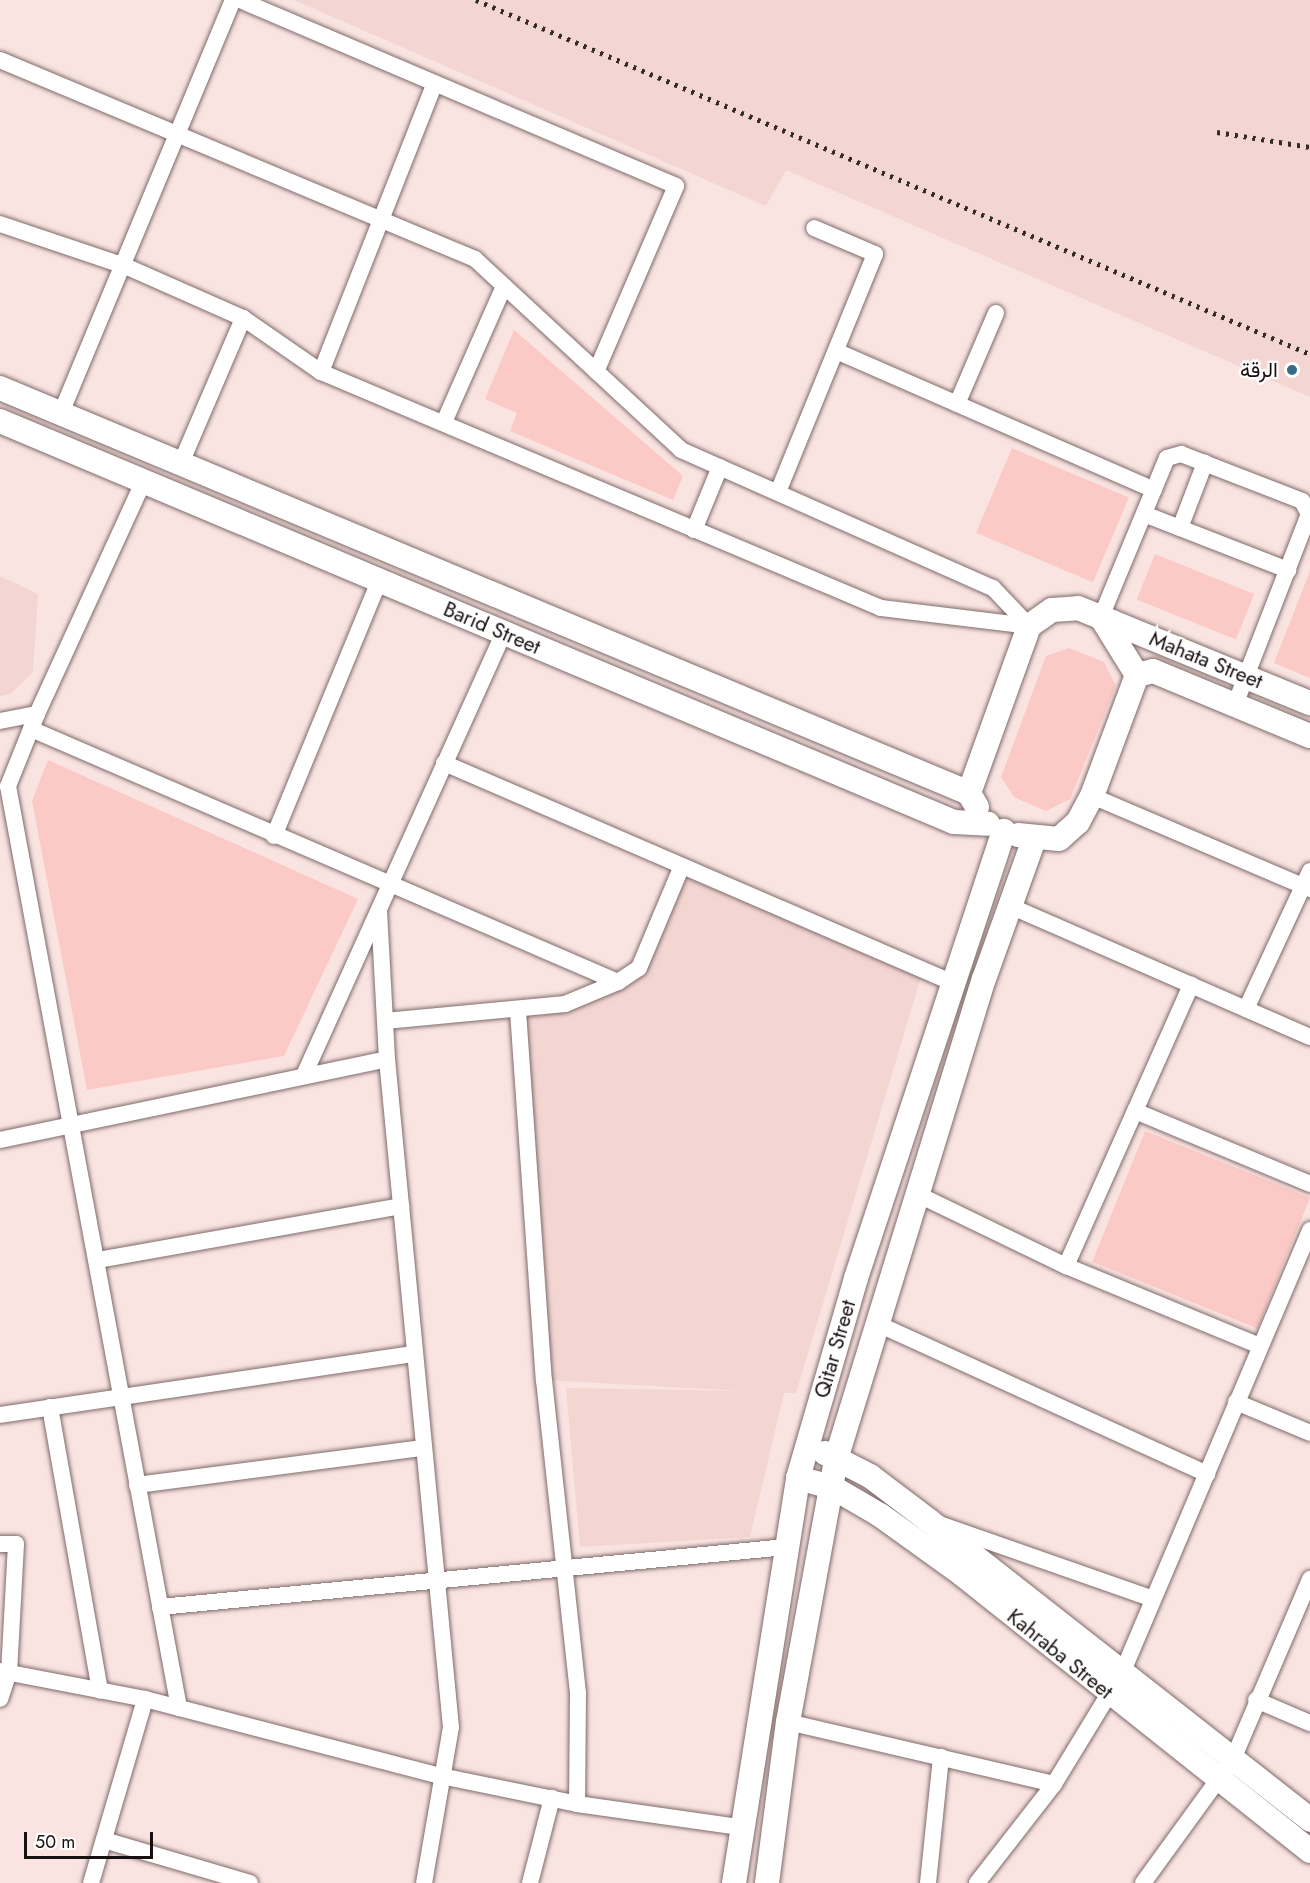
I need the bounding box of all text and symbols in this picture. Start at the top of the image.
place label: الرقة [1240,357,1278,383]
marker: الرقة [1283,361,1301,379]
street label: Barid Street [440,596,544,660]
street label: Mahata Street [1146,626,1266,694]
street label: Qitar Street [809,1297,861,1401]
street label: Kahraba Street [1002,1604,1118,1704]
scale bar [27,1820,156,1858]
text: 50 m [35,1829,75,1855]

